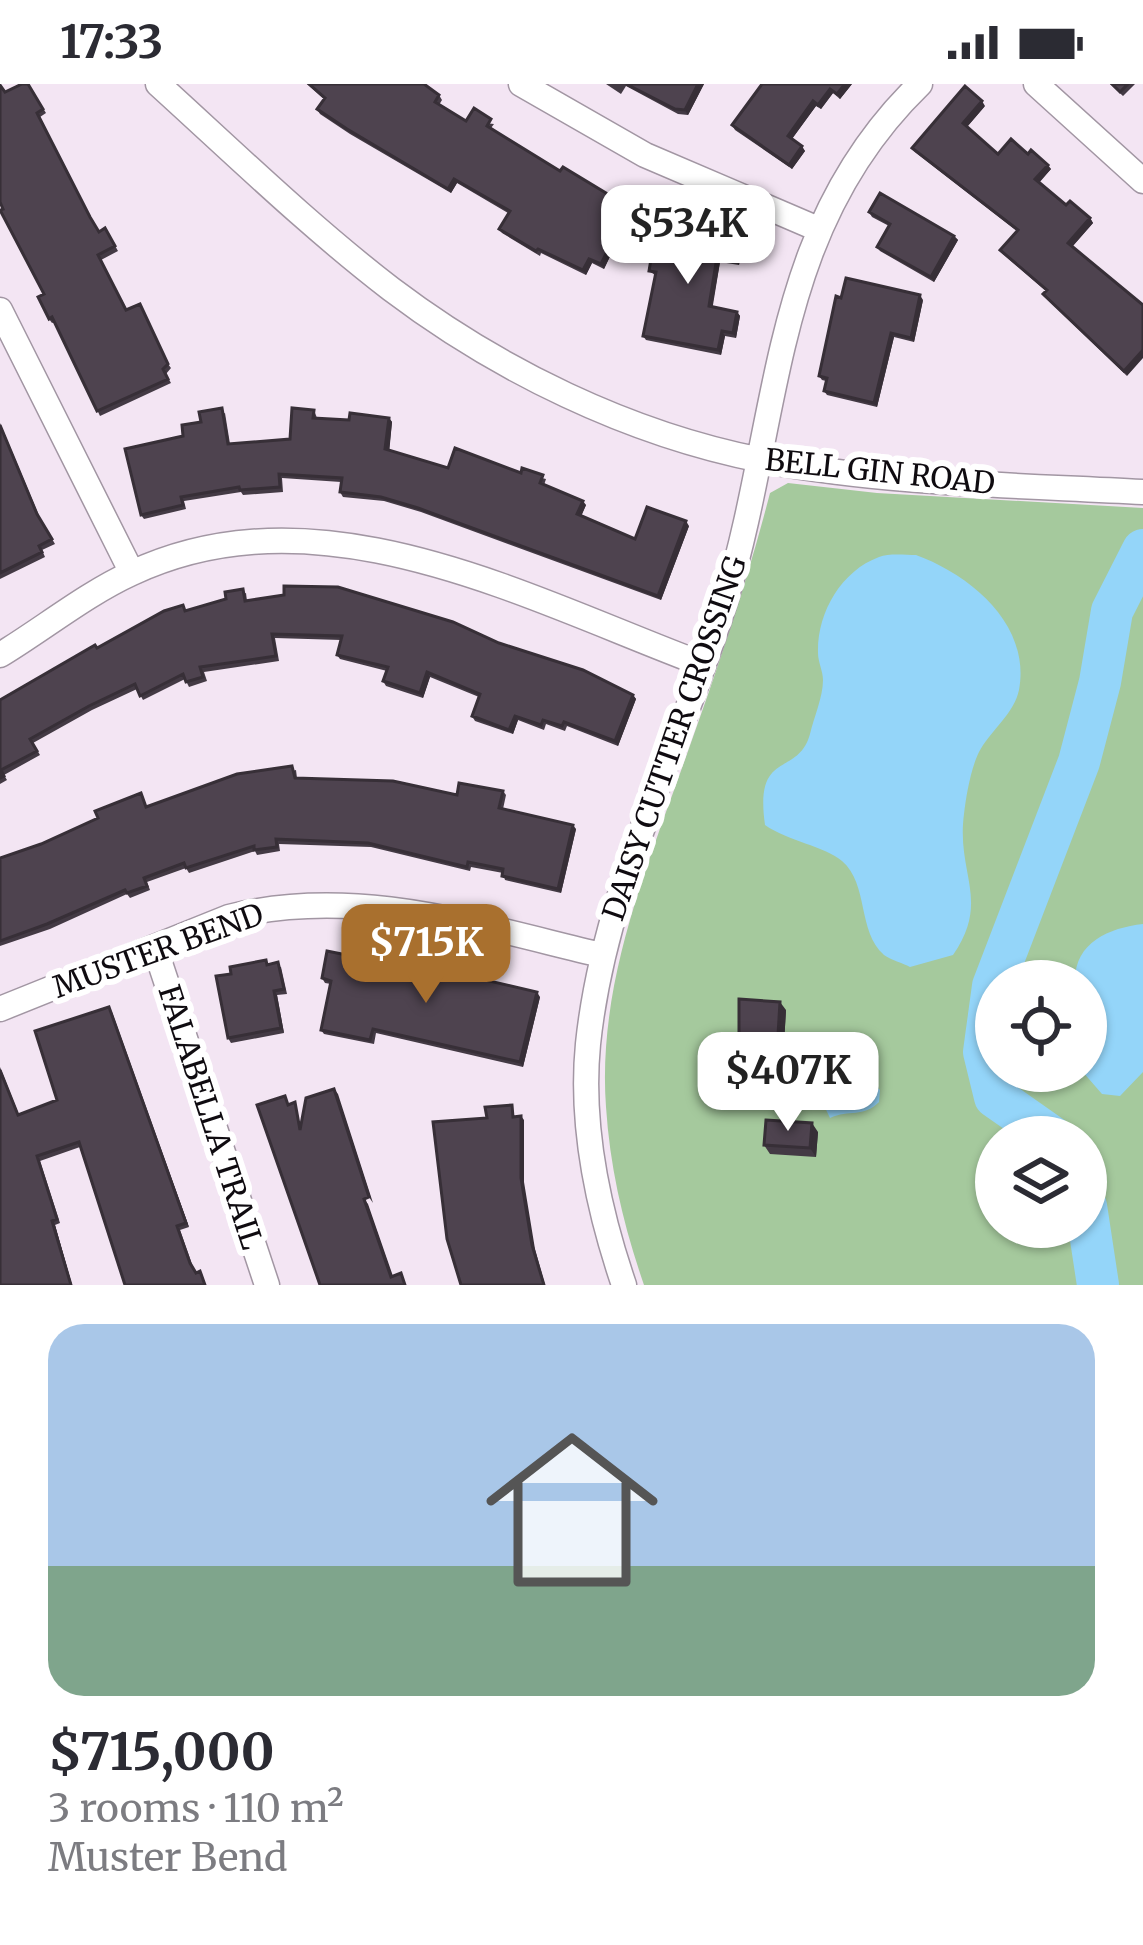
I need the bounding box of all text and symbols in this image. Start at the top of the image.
text: 17:33 [60,14,163,70]
pin: $534K [604,185,772,287]
text: $534K [628,199,748,248]
street label: BELL GIN ROAD [763,440,997,502]
street label: DAISY CUTTER CROSSING [594,551,754,925]
street label: MUSTER BEND [47,894,269,1006]
pin: $715K [342,904,510,1006]
text: $715K [368,918,484,967]
map controls [975,960,1107,1248]
button: locate [975,960,1107,1092]
street label: FALABELLA TRAIL [150,980,272,1254]
pin: $407K [704,1032,872,1134]
text: $407K [725,1046,851,1095]
button: layers [975,1116,1107,1248]
icon: home [464,1402,680,1618]
text: $715,000 [48,1720,275,1784]
text: 3 rooms · 110 m² [48,1784,344,1833]
text: Muster Bend [48,1833,288,1882]

